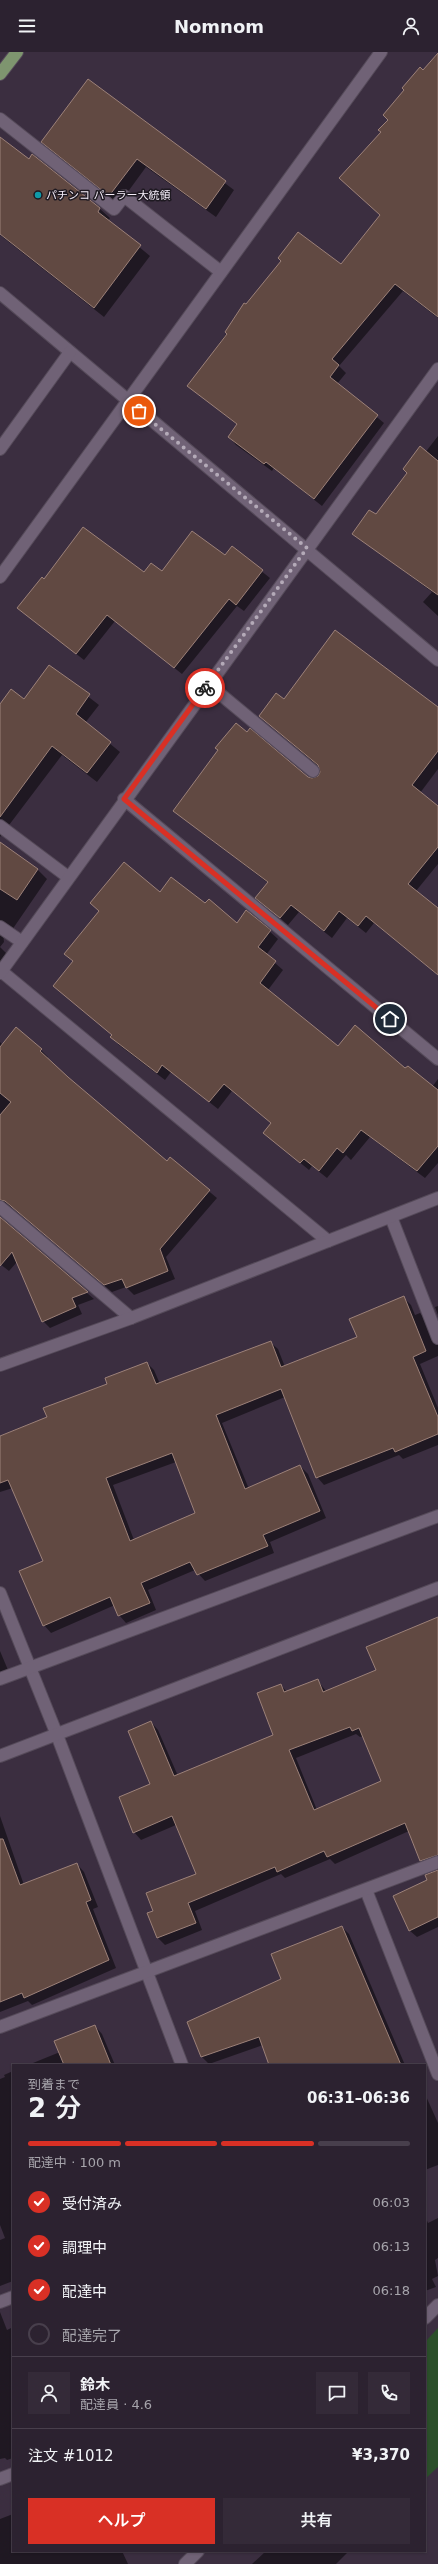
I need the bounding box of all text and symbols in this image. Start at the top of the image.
icon: menu [16,15,38,37]
icon: person [400,15,422,37]
text: Nomnom [174,16,264,37]
place label: パチンコ パーラー大統領 [46,189,171,202]
marker: パチンコ パーラー大統領 [33,190,43,200]
pin [122,394,156,428]
icon: bag [128,400,150,422]
courier [185,668,225,708]
icon: bike [194,677,216,699]
pin [373,1002,407,1036]
icon: home [379,1008,401,1030]
text: 到着まで [28,2077,80,2092]
text: 06:31–06:36 [307,2089,410,2107]
text: 2 分 [28,2093,81,2123]
text: 配達中 · 100 m [28,2155,121,2170]
icon: check [28,2191,50,2213]
text: 受付済み [62,2195,122,2213]
text: 06:03 [373,2195,410,2210]
icon: check [28,2235,50,2257]
text: 調理中 [62,2239,107,2257]
text: 06:13 [373,2239,410,2254]
icon: check [28,2279,50,2301]
text: 配達中 [62,2283,107,2301]
text: 06:18 [373,2283,410,2298]
text: 配達完了 [62,2327,122,2345]
button: person [28,2372,70,2414]
button: chat [316,2372,358,2414]
button: phone [368,2372,410,2414]
text: 鈴木 [80,2376,110,2394]
text: 配達員 · 4.6 [80,2397,152,2412]
text: ¥3,370 [352,2446,410,2464]
text: 注文 #1012 [28,2447,114,2465]
button: ヘルプ [28,2498,215,2544]
button: 共有 [223,2498,410,2544]

